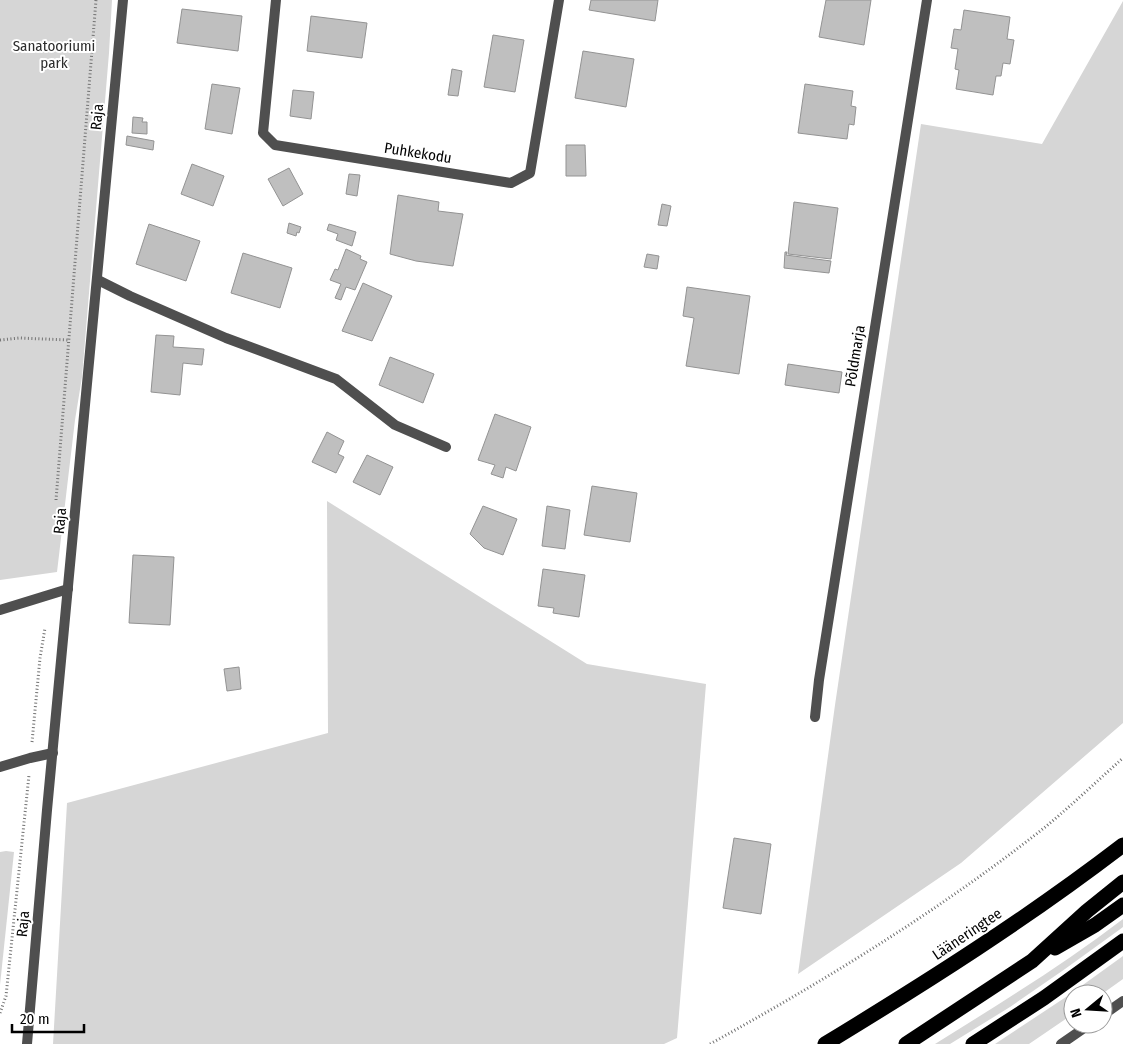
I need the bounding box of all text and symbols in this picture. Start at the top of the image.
park label: Sanatooriumi park [13,37,95,72]
street label: Raja [87,103,107,131]
street label: Puhkekodu [383,139,453,167]
street label: Põldmarja [841,324,869,388]
street label: Raja [50,507,70,535]
street label: Lääneringtee [929,904,1005,964]
street label: Raja [13,910,33,938]
north arrow [1063,984,1113,1034]
scale bar [12,1002,85,1034]
text: N [1067,1006,1085,1019]
text: 20 m [20,1010,50,1028]

